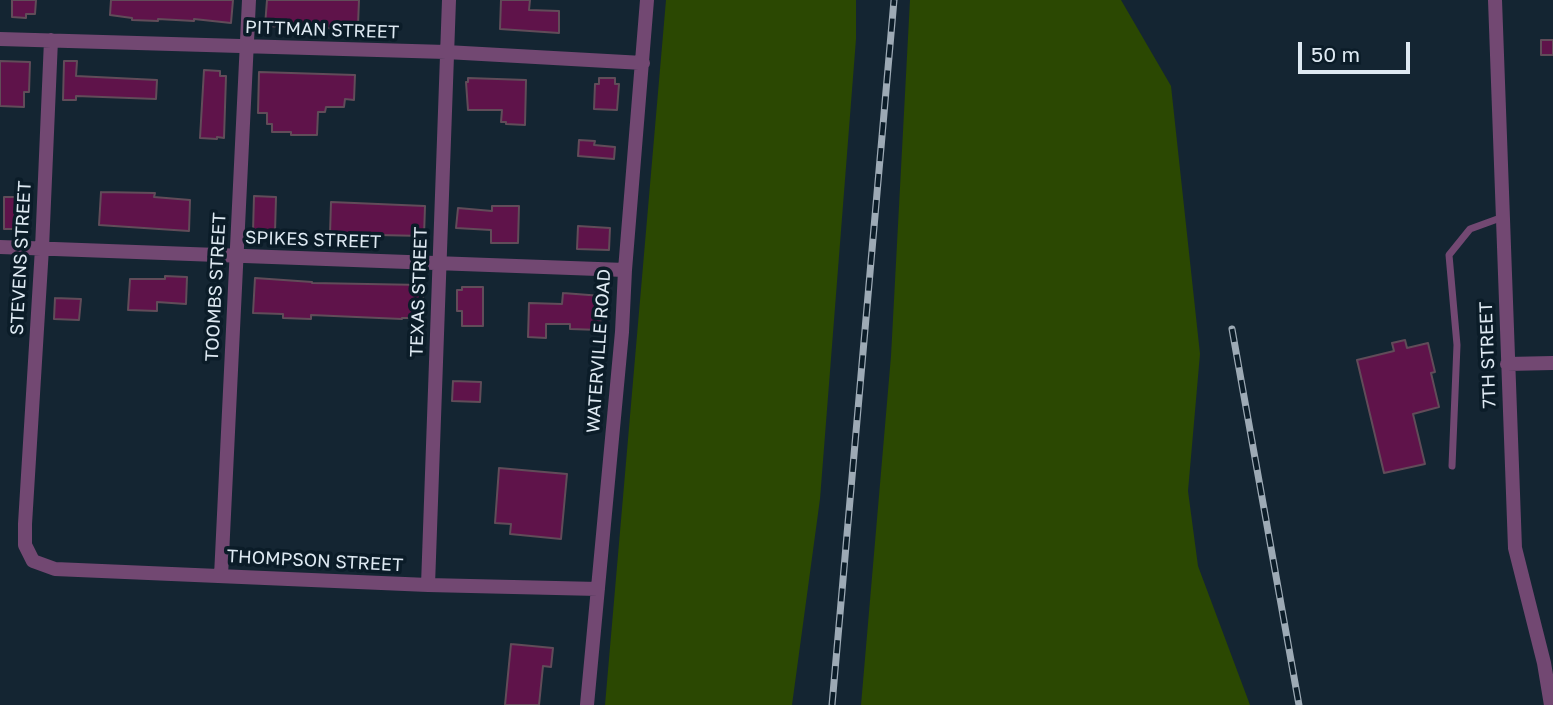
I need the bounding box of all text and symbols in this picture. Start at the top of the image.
street label: PITTMAN STREET [245,17,399,43]
scale bar [1301,28,1413,72]
text: 50 m [1311,41,1360,67]
street label: STEVENS STREET [6,180,36,336]
street label: TOOMBS STREET [201,212,231,362]
street label: SPIKES STREET [244,227,382,253]
street label: TEXAS STREET [406,227,432,357]
street label: WATERVILLE ROAD [582,268,616,434]
street label: 7TH STREET [1475,301,1501,409]
street label: THOMPSON STREET [226,546,404,576]

